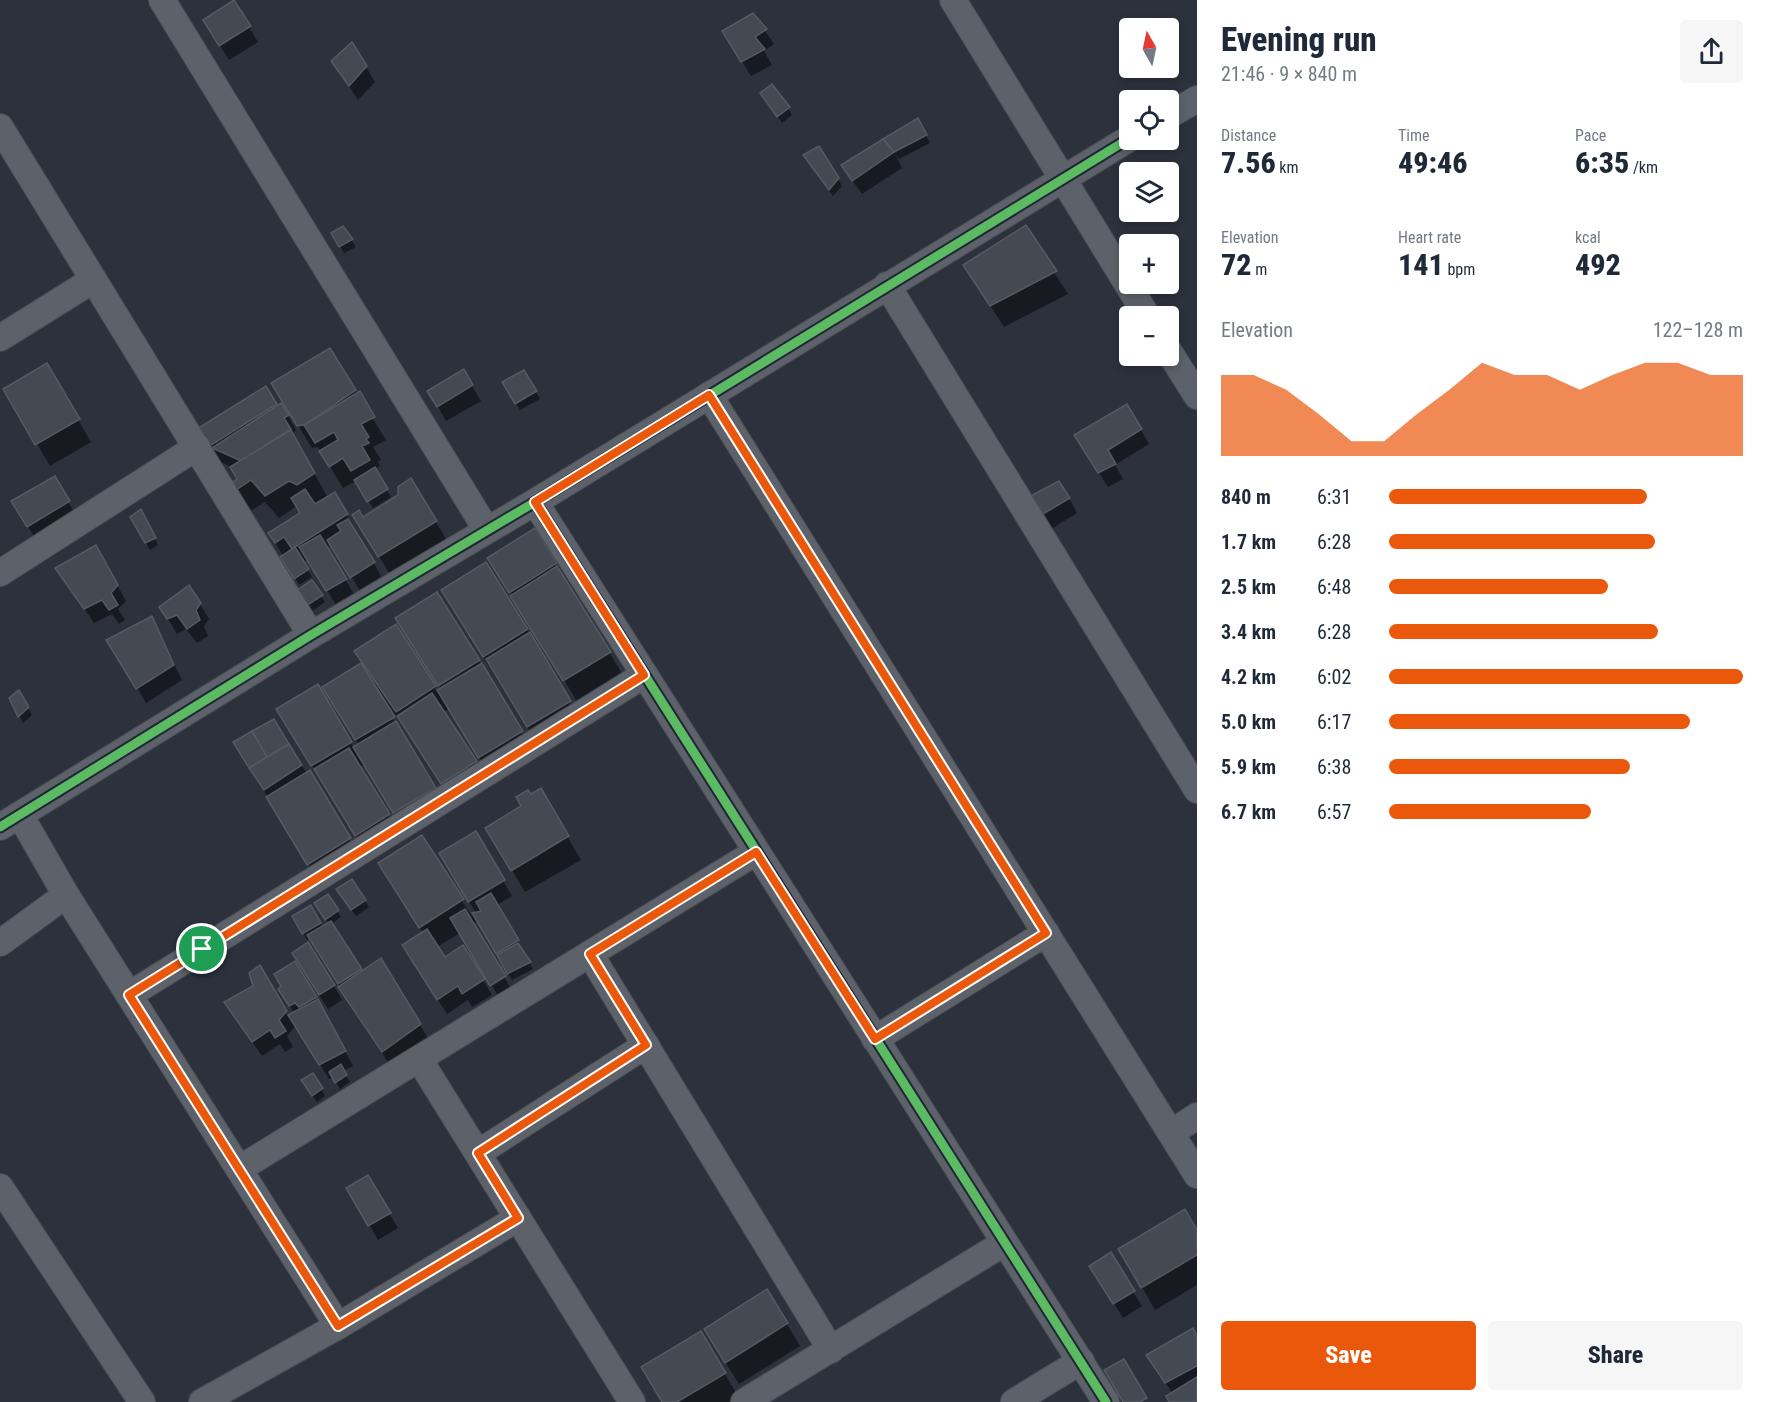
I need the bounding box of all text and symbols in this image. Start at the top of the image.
north arrow [1119,18,1179,78]
map controls [1119,18,1179,366]
text: Evening run [1221,20,1377,59]
button: share [1680,20,1743,83]
text: 21:46 · 9 × 840 m [1221,62,1357,86]
button: locate [1119,90,1179,150]
text: Distance [1221,126,1276,145]
text: Time [1398,126,1430,145]
text: Pace [1575,126,1606,145]
text: 7.56 [1221,145,1276,180]
text: 49:46 [1398,145,1467,180]
text: 6:35 [1575,145,1629,180]
text: km [1276,158,1299,177]
text: /km [1629,158,1658,177]
button: layers [1119,162,1179,222]
text: Elevation [1221,228,1279,247]
text: Heart rate [1398,228,1461,247]
text: kcal [1575,228,1601,247]
button: + [1119,234,1179,294]
text: 72 [1221,247,1252,282]
text: 141 [1398,247,1444,282]
text: 492 [1575,247,1621,282]
text: m [1252,260,1267,279]
text: bpm [1444,260,1475,279]
button: − [1119,306,1179,366]
text: Elevation [1221,318,1293,342]
text: 122–128 m [1653,318,1743,342]
text: 840 m [1221,485,1271,509]
text: 6:31 [1317,485,1351,509]
text: 1.7 km [1221,530,1276,554]
text: 6:28 [1317,530,1351,554]
text: 2.5 km [1221,575,1276,599]
text: 6:48 [1317,575,1351,599]
text: 3.4 km [1221,620,1276,644]
text: 6:28 [1317,620,1351,644]
text: 4.2 km [1221,665,1276,689]
text: 6:02 [1317,665,1351,689]
text: 5.0 km [1221,710,1276,734]
text: 6:17 [1317,710,1351,734]
text: 5.9 km [1221,755,1276,779]
text: 6:38 [1317,755,1351,779]
text: 6.7 km [1221,800,1276,824]
text: 6:57 [1317,800,1351,824]
pin [176,923,227,974]
icon: arrive [185,932,218,965]
button: Save [1221,1321,1476,1390]
button: Share [1488,1321,1743,1390]

